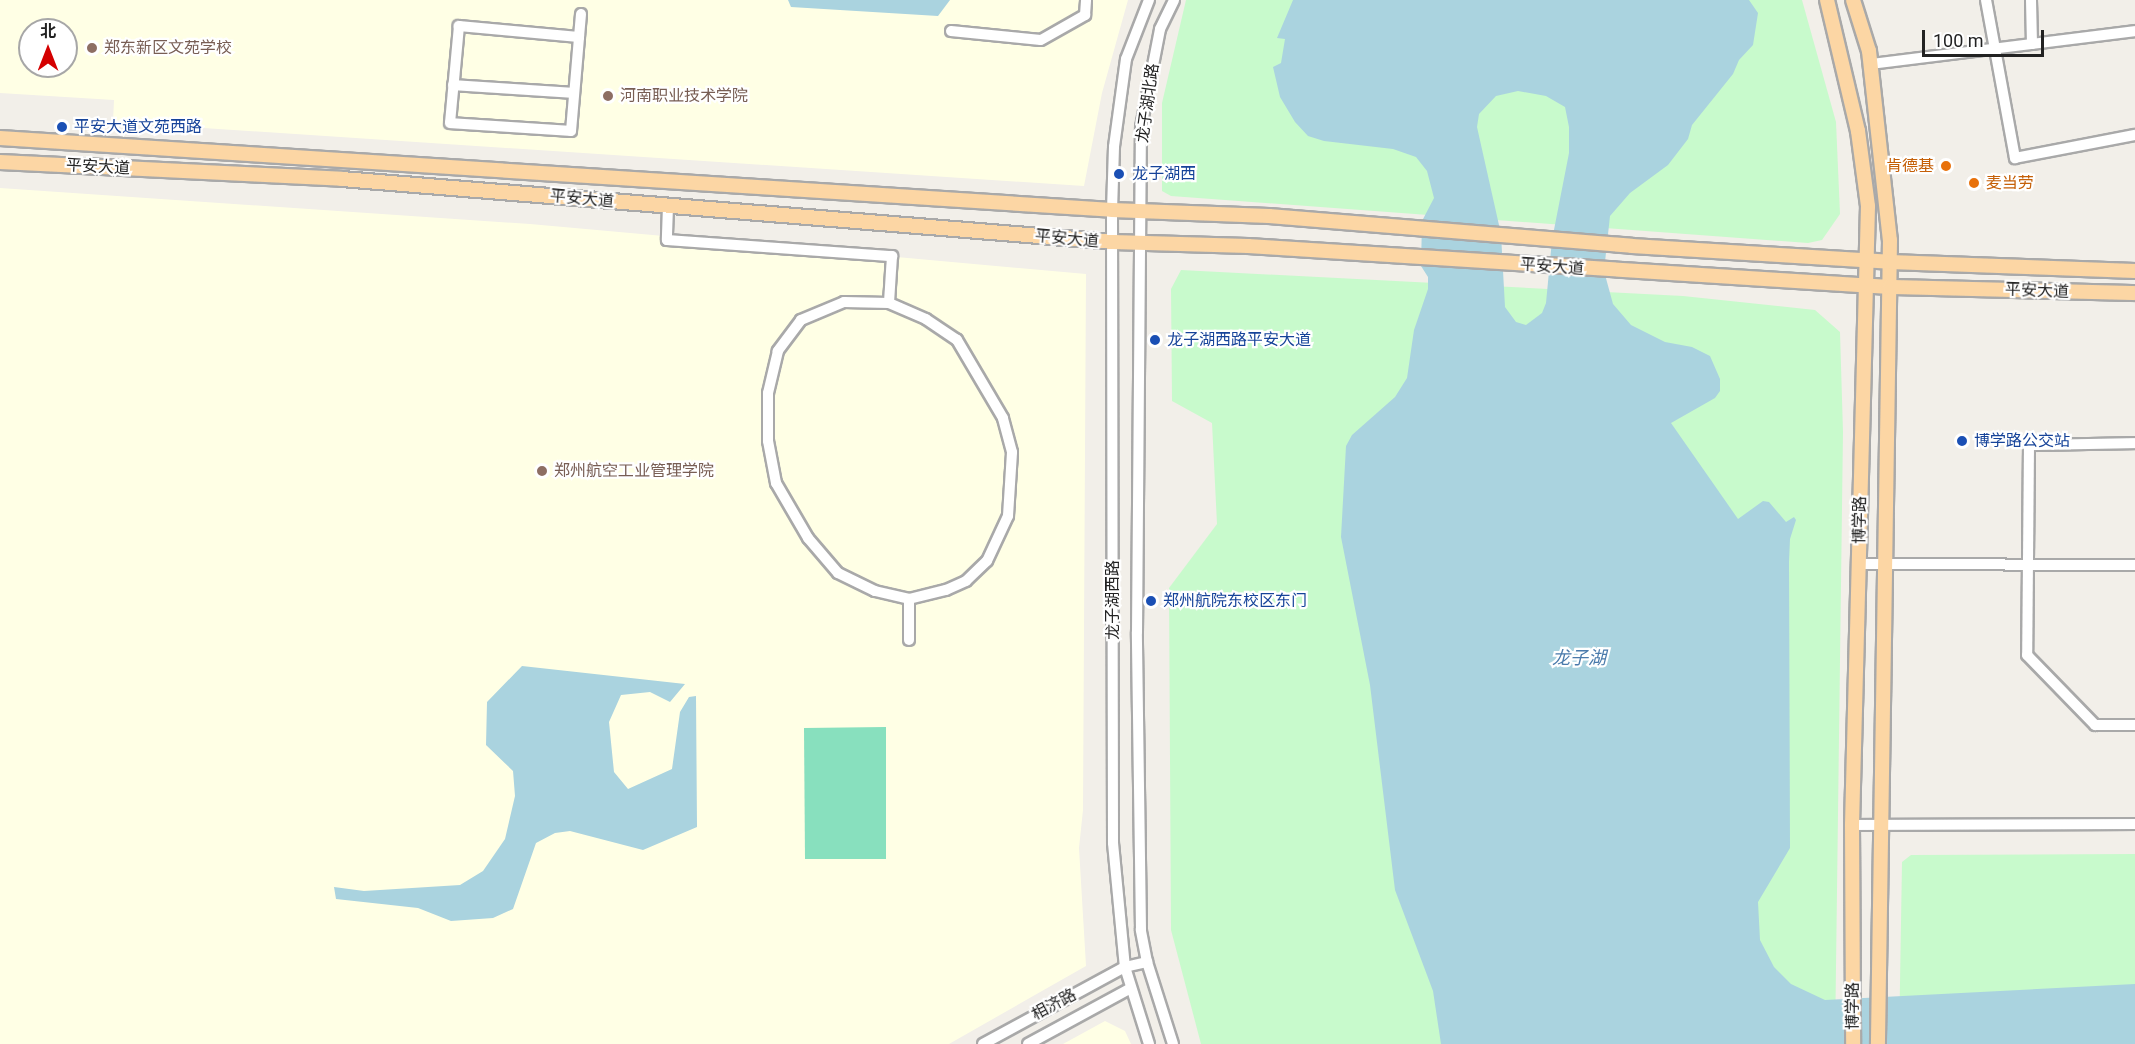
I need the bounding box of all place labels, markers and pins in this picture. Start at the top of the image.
place label: 郑东新区文苑学校 [104,38,232,58]
marker: 郑东新区文苑学校 [85,41,99,55]
place label: 河南职业技术学院 [620,86,748,106]
marker: 河南职业技术学院 [601,89,615,103]
place label: 平安大道文苑西路 [74,117,202,137]
marker: 平安大道文苑西路 [55,120,69,134]
place label: 肯德基 [1886,156,1934,176]
marker: 肯德基 [1939,159,1953,173]
place label: 龙子湖西 [1132,164,1196,184]
marker: 龙子湖西 [1110,165,1128,183]
place label: 麦当劳 [1986,173,2034,193]
marker: 麦当劳 [1967,176,1981,190]
place label: 龙子湖西路平安大道 [1167,330,1311,350]
marker: 龙子湖西路平安大道 [1148,333,1162,347]
place label: 博学路公交站 [1974,431,2070,451]
marker: 博学路公交站 [1955,434,1969,448]
place label: 郑州航空工业管理学院 [554,461,714,481]
marker: 郑州航空工业管理学院 [535,464,549,478]
place label: 郑州航院东校区东门 [1163,591,1307,611]
marker: 郑州航院东校区东门 [1144,594,1158,608]

